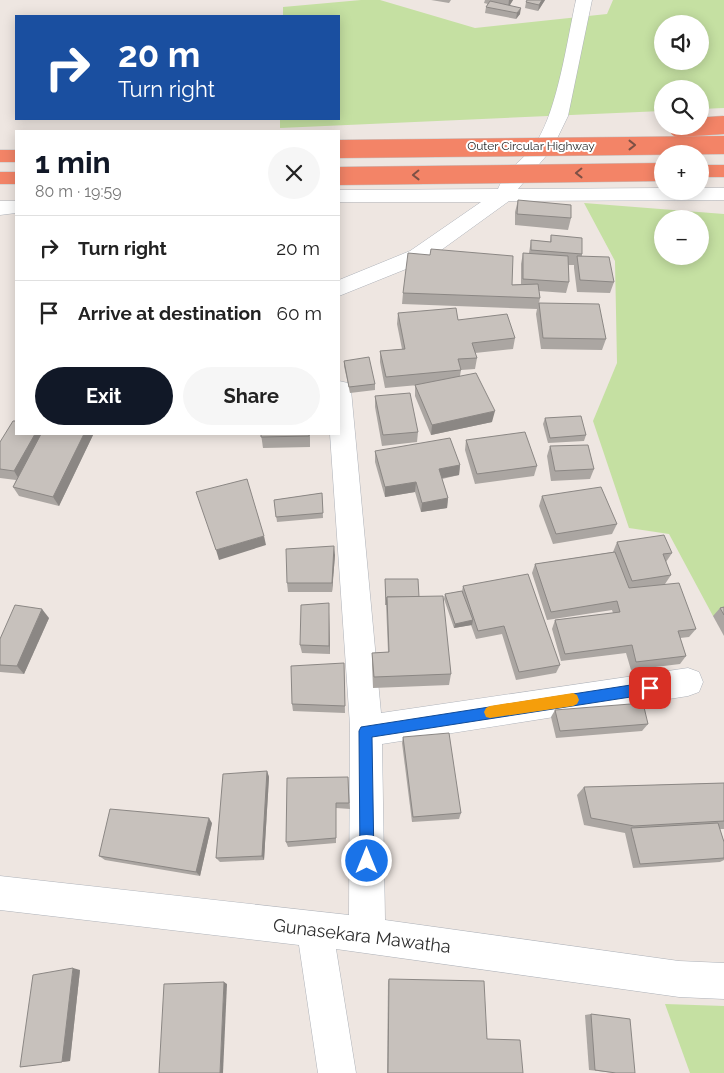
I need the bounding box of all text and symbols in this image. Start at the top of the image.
map controls [654,15,709,265]
button: sound [654,15,709,70]
text: 20 m [118,34,200,75]
icon: right [35,35,100,100]
text: Turn right [118,76,215,102]
button: search [654,80,709,135]
street label: Outer Circular Highway [467,139,595,153]
one-way arrow [629,140,637,150]
text: 1 min [35,145,111,180]
button: + [654,145,709,200]
button: close [268,147,320,199]
one-way arrow [575,168,582,178]
one-way arrow [412,170,420,180]
text: 80 m · 19:59 [35,182,122,201]
button: − [654,210,709,265]
icon: right [35,234,63,262]
text: Turn right [78,237,167,259]
text: 20 m [276,237,320,259]
icon: arrive [35,299,63,327]
text: Arrive at destination [78,302,262,324]
text: 60 m [277,302,322,324]
button: Exit [35,367,173,425]
button: Share [183,367,320,425]
pin [629,667,671,709]
icon: arrive [636,674,664,702]
position arrow [340,834,392,886]
street label: Gunasekara Mawatha [272,914,452,957]

